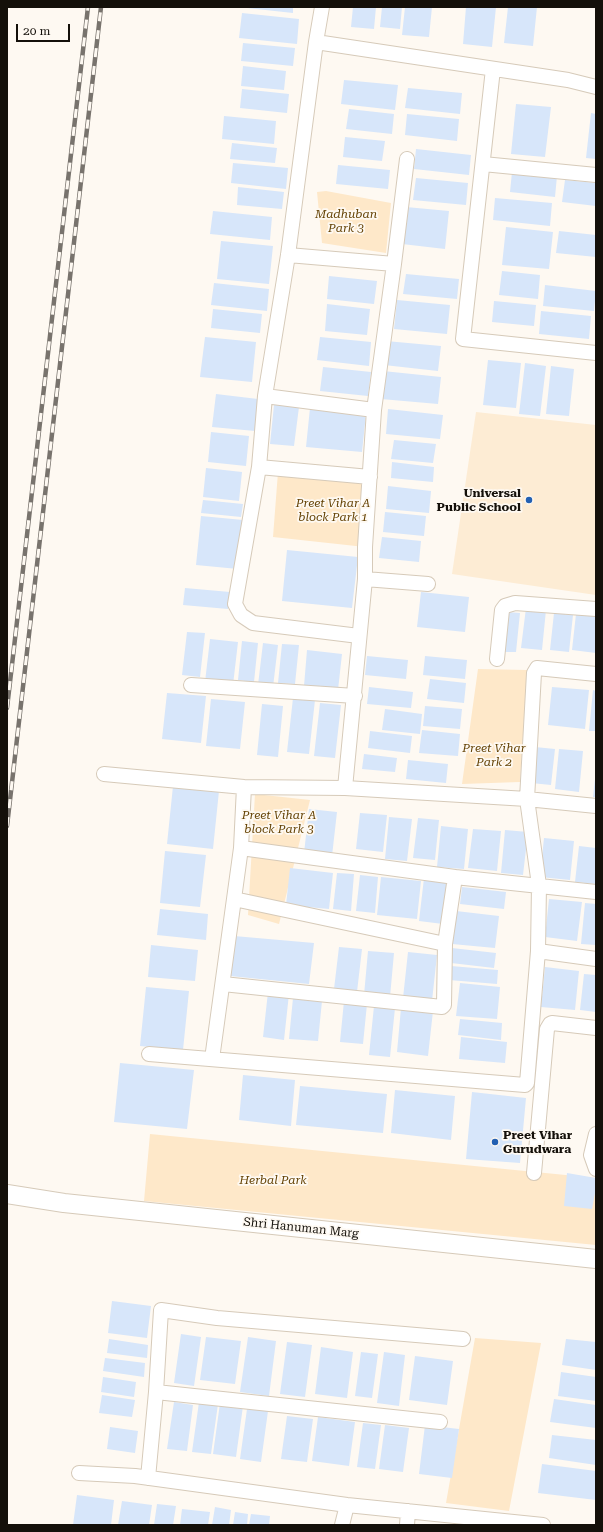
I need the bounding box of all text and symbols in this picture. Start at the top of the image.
scale bar [18,16,72,42]
text: 20 m [23,24,50,38]
park label: Madhuban Park 3 [315,207,377,235]
place label: Universal Public School [436,486,521,514]
marker: Universal Public School [524,495,534,505]
park label: Preet Vihar A block Park 1 [296,496,370,524]
park label: Preet Vihar Park 2 [462,741,526,769]
park label: Preet Vihar A block Park 3 [242,808,316,836]
place label: Preet Vihar Gurudwara [503,1128,572,1156]
marker: Preet Vihar Gurudwara [490,1137,500,1147]
park label: Herbal Park [239,1173,307,1187]
street label: Shri Hanuman Marg [243,1215,359,1241]

